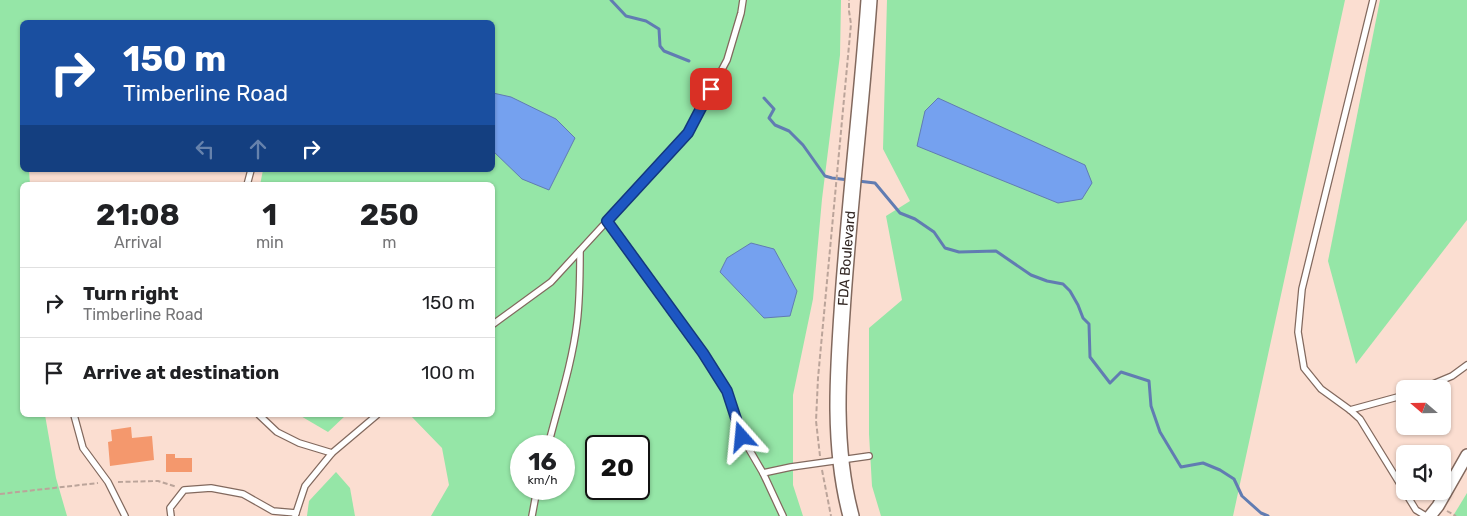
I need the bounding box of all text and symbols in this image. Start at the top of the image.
text: 150 m [123,38,226,80]
icon: right [40,40,105,105]
pin [690,68,732,110]
icon: arrive [697,75,725,103]
text: Timberline Road [123,80,288,107]
icon: left [191,135,219,163]
icon: ahead [244,135,272,163]
icon: right [297,135,325,163]
text: 21:08 [96,197,180,233]
text: 1 [262,197,277,233]
text: 250 [360,197,419,233]
street label: FDA Boulevard [834,210,859,307]
text: Arrival [114,233,162,252]
text: min [256,233,284,252]
text: m [382,233,396,252]
text: Turn right [83,282,178,305]
icon: right [40,289,68,317]
text: 150 m [422,291,475,314]
text: Timberline Road [83,305,203,324]
icon: arrive [40,359,68,387]
text: Arrive at destination [83,361,279,384]
text: 100 m [421,361,475,384]
north arrow [1396,380,1451,435]
map controls [1396,380,1451,500]
position arrow [715,410,767,462]
speed limit sign: 20 [585,435,650,500]
button: sound [1396,445,1451,500]
text: 16 [528,447,557,476]
text: km/h [528,473,557,487]

